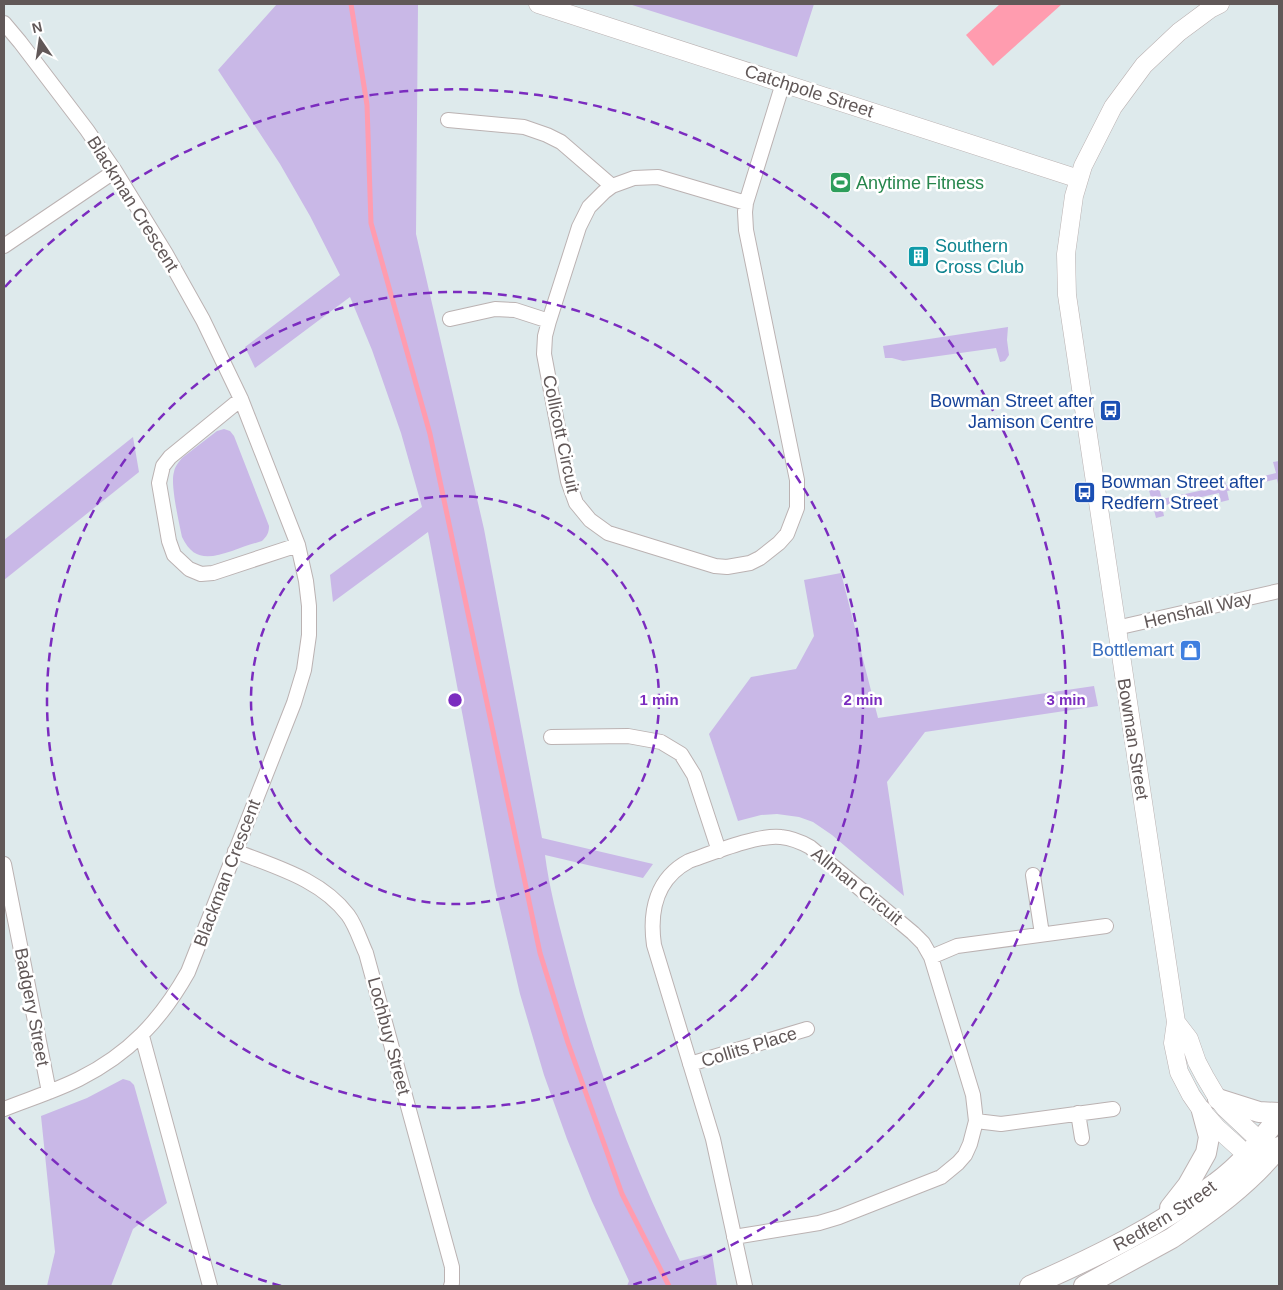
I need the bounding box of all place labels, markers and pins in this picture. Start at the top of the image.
sports icon: Anytime Fitness [828,171,852,195]
place label: Anytime Fitness [856,173,984,193]
place label: Southern Cross Club [935,236,1024,277]
building icon: Southern Cross Club [907,244,931,268]
place label: Bowman Street after Jamison Centre [930,391,1094,432]
bus stop icon: Bowman Street after Jamison Centre [1098,399,1122,423]
place label: Bowman Street after Redfern Street [1101,472,1265,513]
bus stop icon: Bowman Street after Redfern Street [1073,480,1097,504]
shop icon: Bottlemart [1178,638,1202,662]
place label: Bottlemart [1092,640,1174,660]
centre of rings [446,691,464,709]

